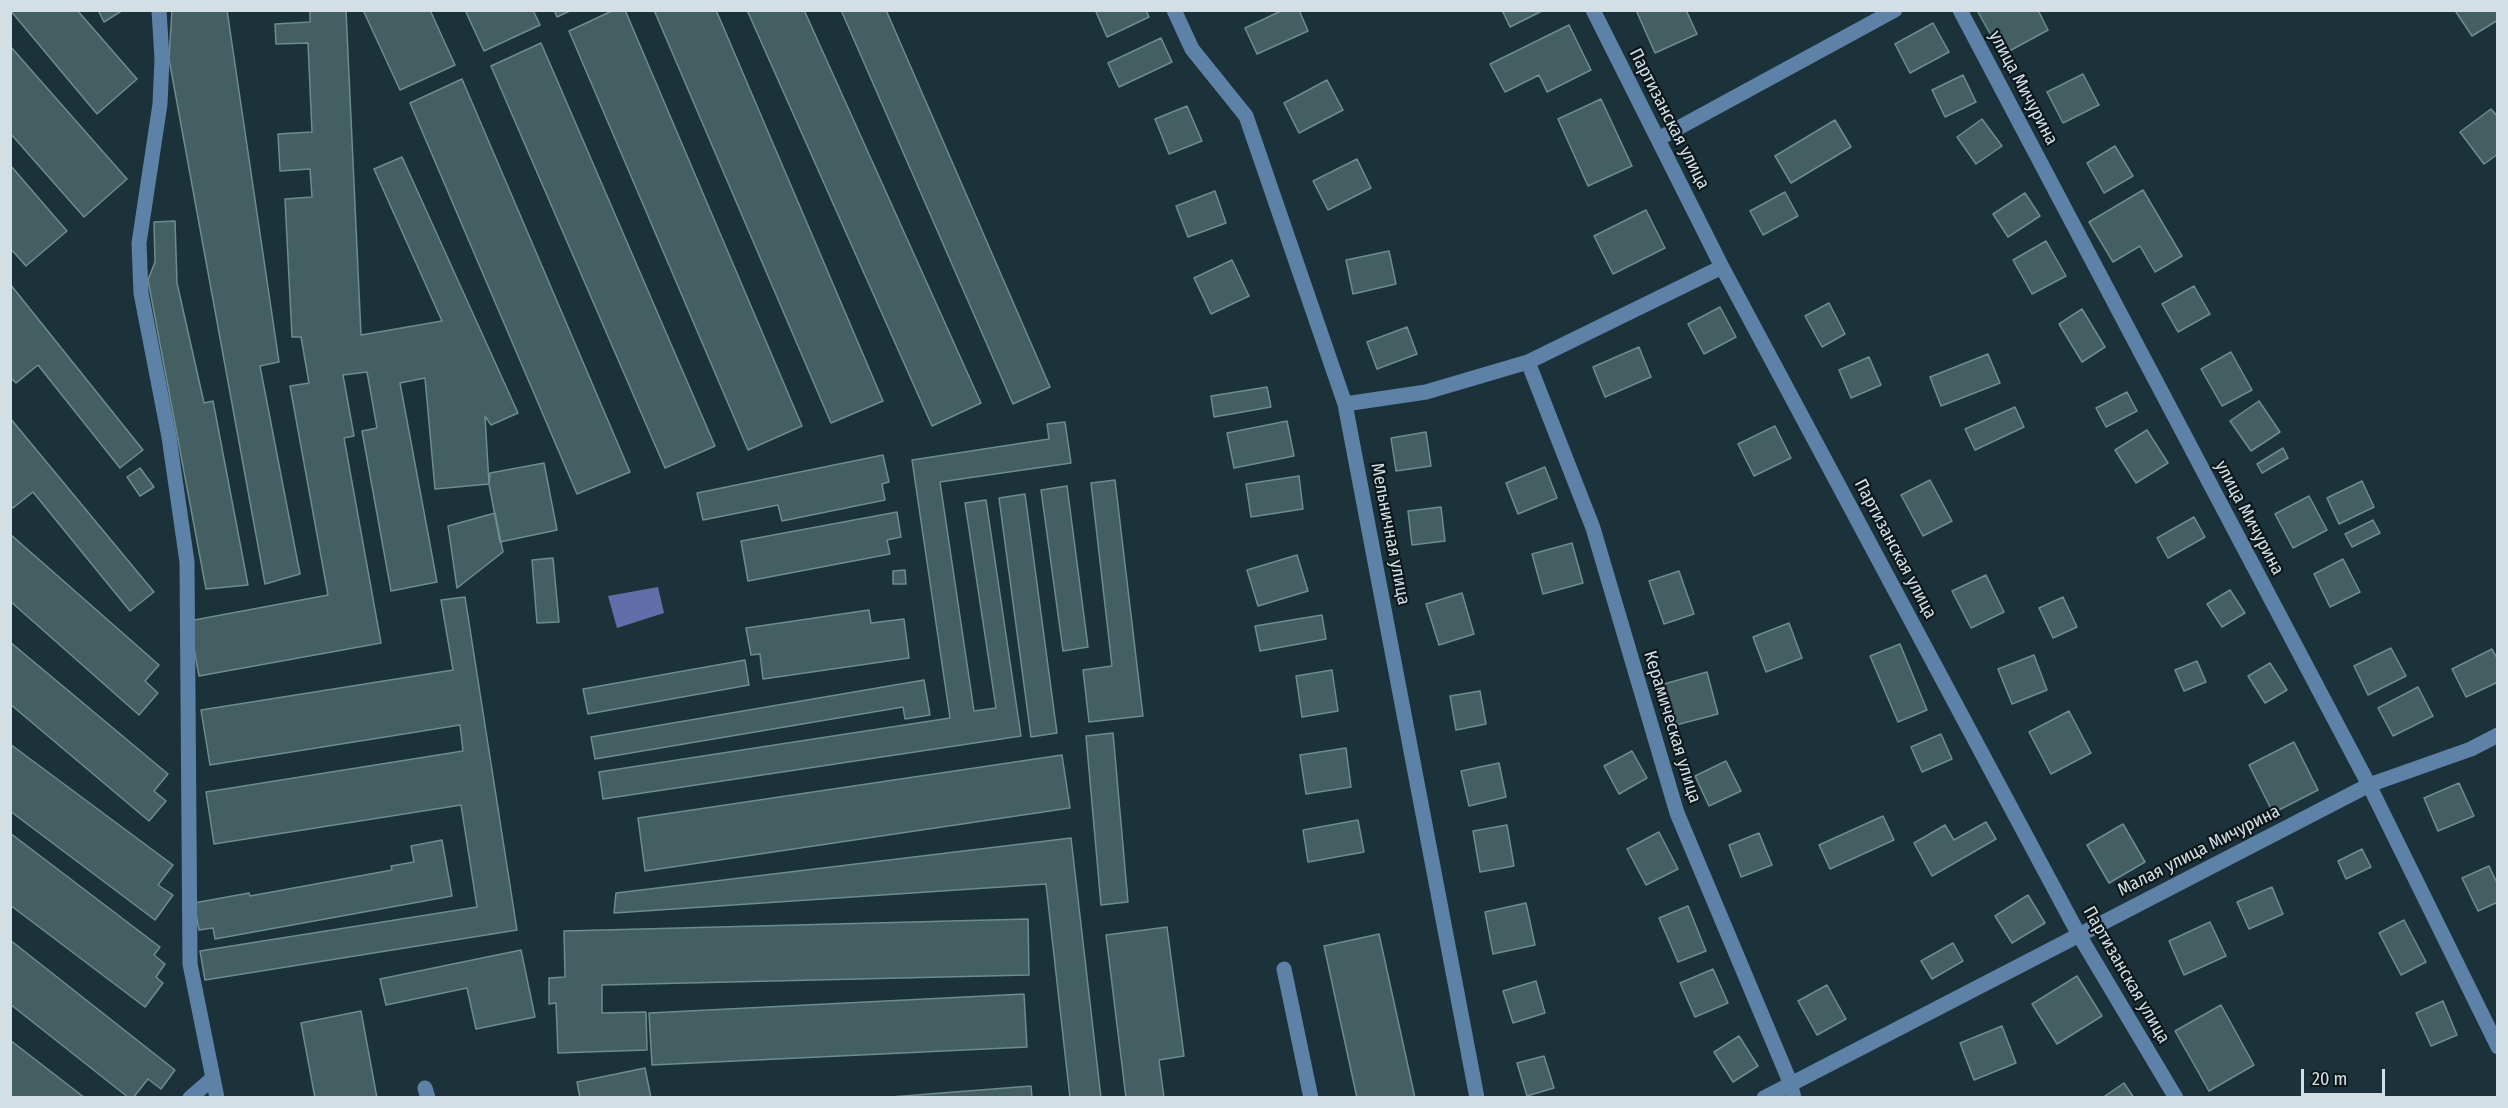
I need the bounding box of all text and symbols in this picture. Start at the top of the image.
street label: улица Мичурина [1984,27,2062,149]
street label: Партизанская улица [1624,45,1714,193]
street label: улица Мичурина [2210,457,2288,579]
street label: Мельничная улица [1366,461,1414,607]
street label: Партизанская улица [1849,476,1941,622]
street label: Керамическая улица [1639,648,1705,806]
street label: Малая улица Мичурина [2114,801,2284,901]
street label: Партизанская улица [2078,902,2174,1048]
scale bar [2304,1057,2388,1095]
text: 20 m [2312,1068,2347,1090]

